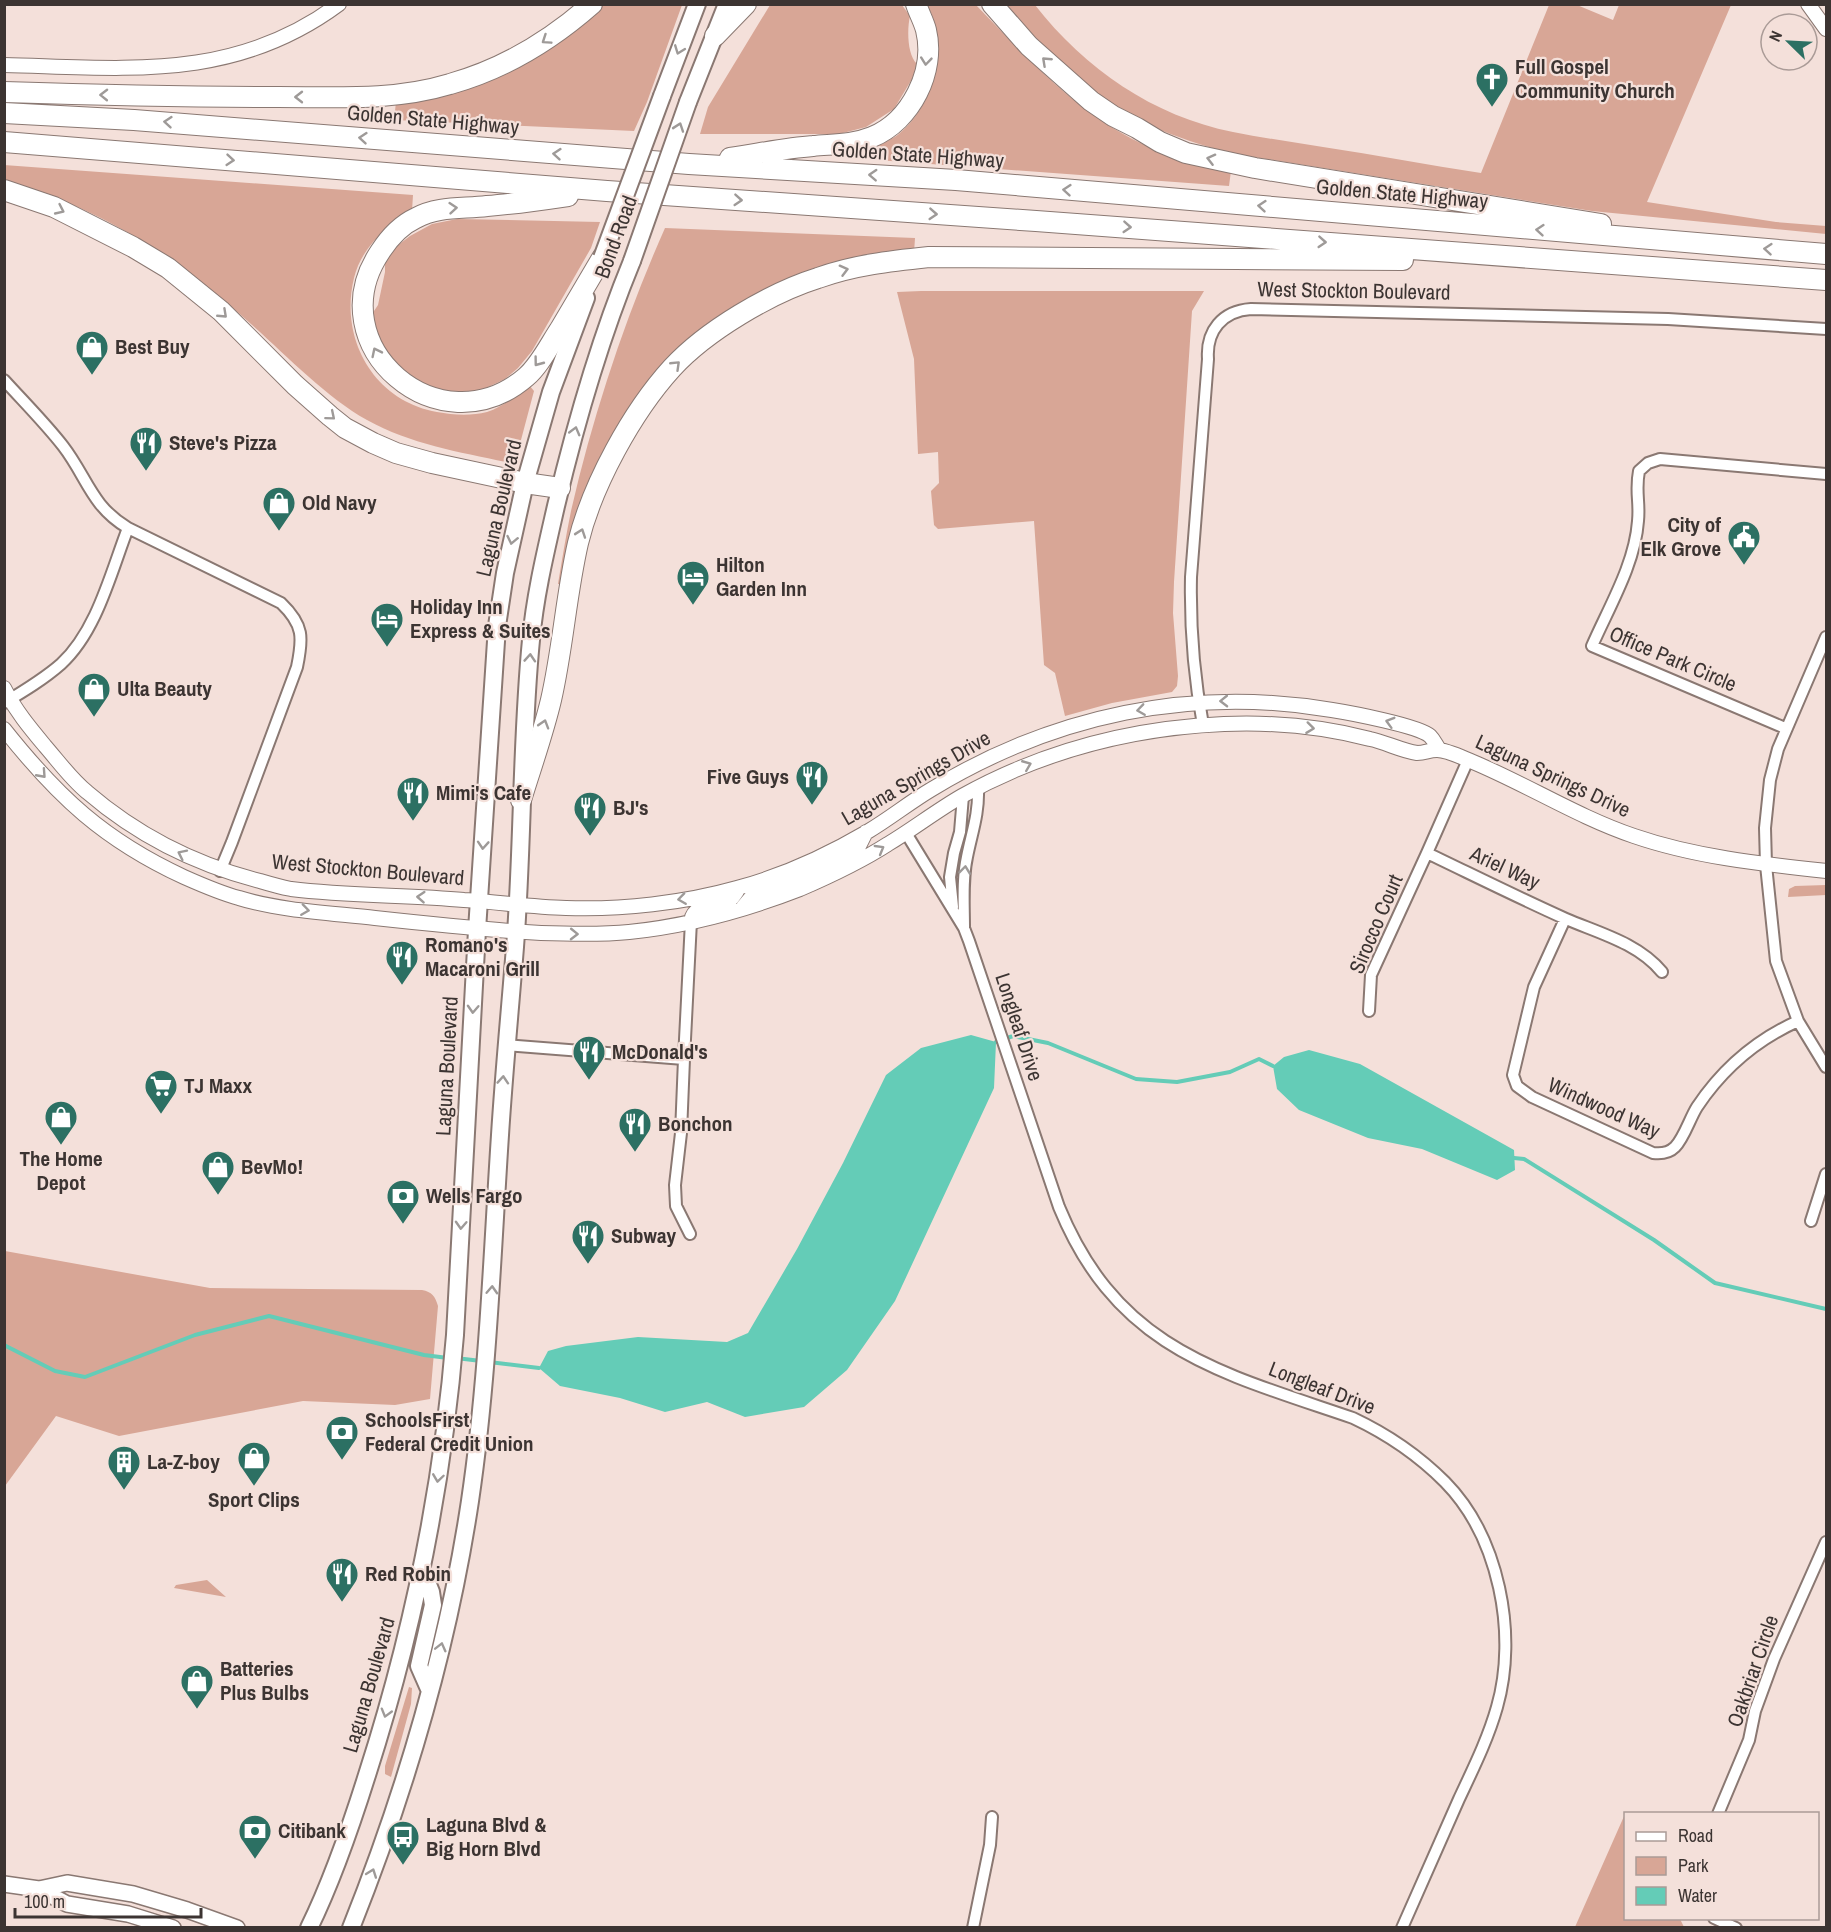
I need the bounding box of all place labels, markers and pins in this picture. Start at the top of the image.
place label: Full Gospel Community Church [1515,52,1675,105]
church icon: Full Gospel Community Church [1474,61,1510,108]
shop icon: Best Buy [74,329,110,376]
place label: Best Buy [115,332,190,361]
restaurant icon: Steve's Pizza [128,425,164,472]
place label: Steve's Pizza [169,428,277,457]
shop icon: Old Navy [261,485,297,532]
place label: Old Navy [302,488,377,517]
place label: City of Elk Grove [1641,510,1721,563]
public building icon: City of Elk Grove [1726,519,1762,566]
place label: Hilton Garden Inn [716,550,807,603]
hotel icon: Hilton Garden Inn [675,559,711,606]
place label: Holiday Inn Express & Suites [410,592,551,645]
hotel icon: Holiday Inn Express & Suites [369,601,405,648]
shop icon: Ulta Beauty [76,671,112,718]
place label: Ulta Beauty [117,674,212,703]
restaurant icon: Five Guys [794,759,830,806]
place label: Five Guys [707,762,789,791]
restaurant icon: Mimi's Cafe [395,775,431,822]
place label: Mimi's Cafe [436,778,531,807]
restaurant icon: BJ's [572,790,608,837]
place label: BJ's [613,793,649,822]
place label: Romano's Macaroni Grill [425,930,540,983]
restaurant icon: Romano's Macaroni Grill [384,939,420,986]
restaurant icon: McDonald's [571,1034,607,1081]
place label: McDonald's [612,1037,708,1066]
supermarket icon: TJ Maxx [143,1068,179,1115]
place label: TJ Maxx [184,1071,252,1100]
shop icon: The Home Depot [43,1099,79,1146]
restaurant icon: Bonchon [617,1106,653,1153]
place label: Bonchon [658,1109,733,1138]
place label: The Home Depot [19,1144,103,1197]
shop icon: BevMo! [200,1149,236,1196]
place label: BevMo! [241,1152,303,1181]
bank icon: Wells Fargo [385,1178,421,1225]
place label: Wells Fargo [426,1181,522,1210]
restaurant icon: Subway [570,1218,606,1265]
place label: Subway [611,1221,677,1250]
place label: SchoolsFirst Federal Credit Union [365,1405,534,1458]
bank icon: SchoolsFirst Federal Credit Union [324,1414,360,1461]
shop icon: Sport Clips [236,1440,272,1487]
building icon: La-Z-boy [106,1444,142,1491]
place label: La-Z-boy [147,1447,220,1476]
place label: Sport Clips [208,1485,300,1514]
restaurant icon: Red Robin [324,1556,360,1603]
place label: Red Robin [365,1559,451,1588]
place label: Batteries Plus Bulbs [220,1654,309,1707]
shop icon: Batteries Plus Bulbs [179,1663,215,1710]
place label: Laguna Blvd & Big Horn Blvd [426,1810,547,1863]
bank icon: Citibank [237,1813,273,1860]
place label: Citibank [278,1816,346,1845]
bus stop icon: Laguna Blvd & Big Horn Blvd [385,1819,421,1866]

